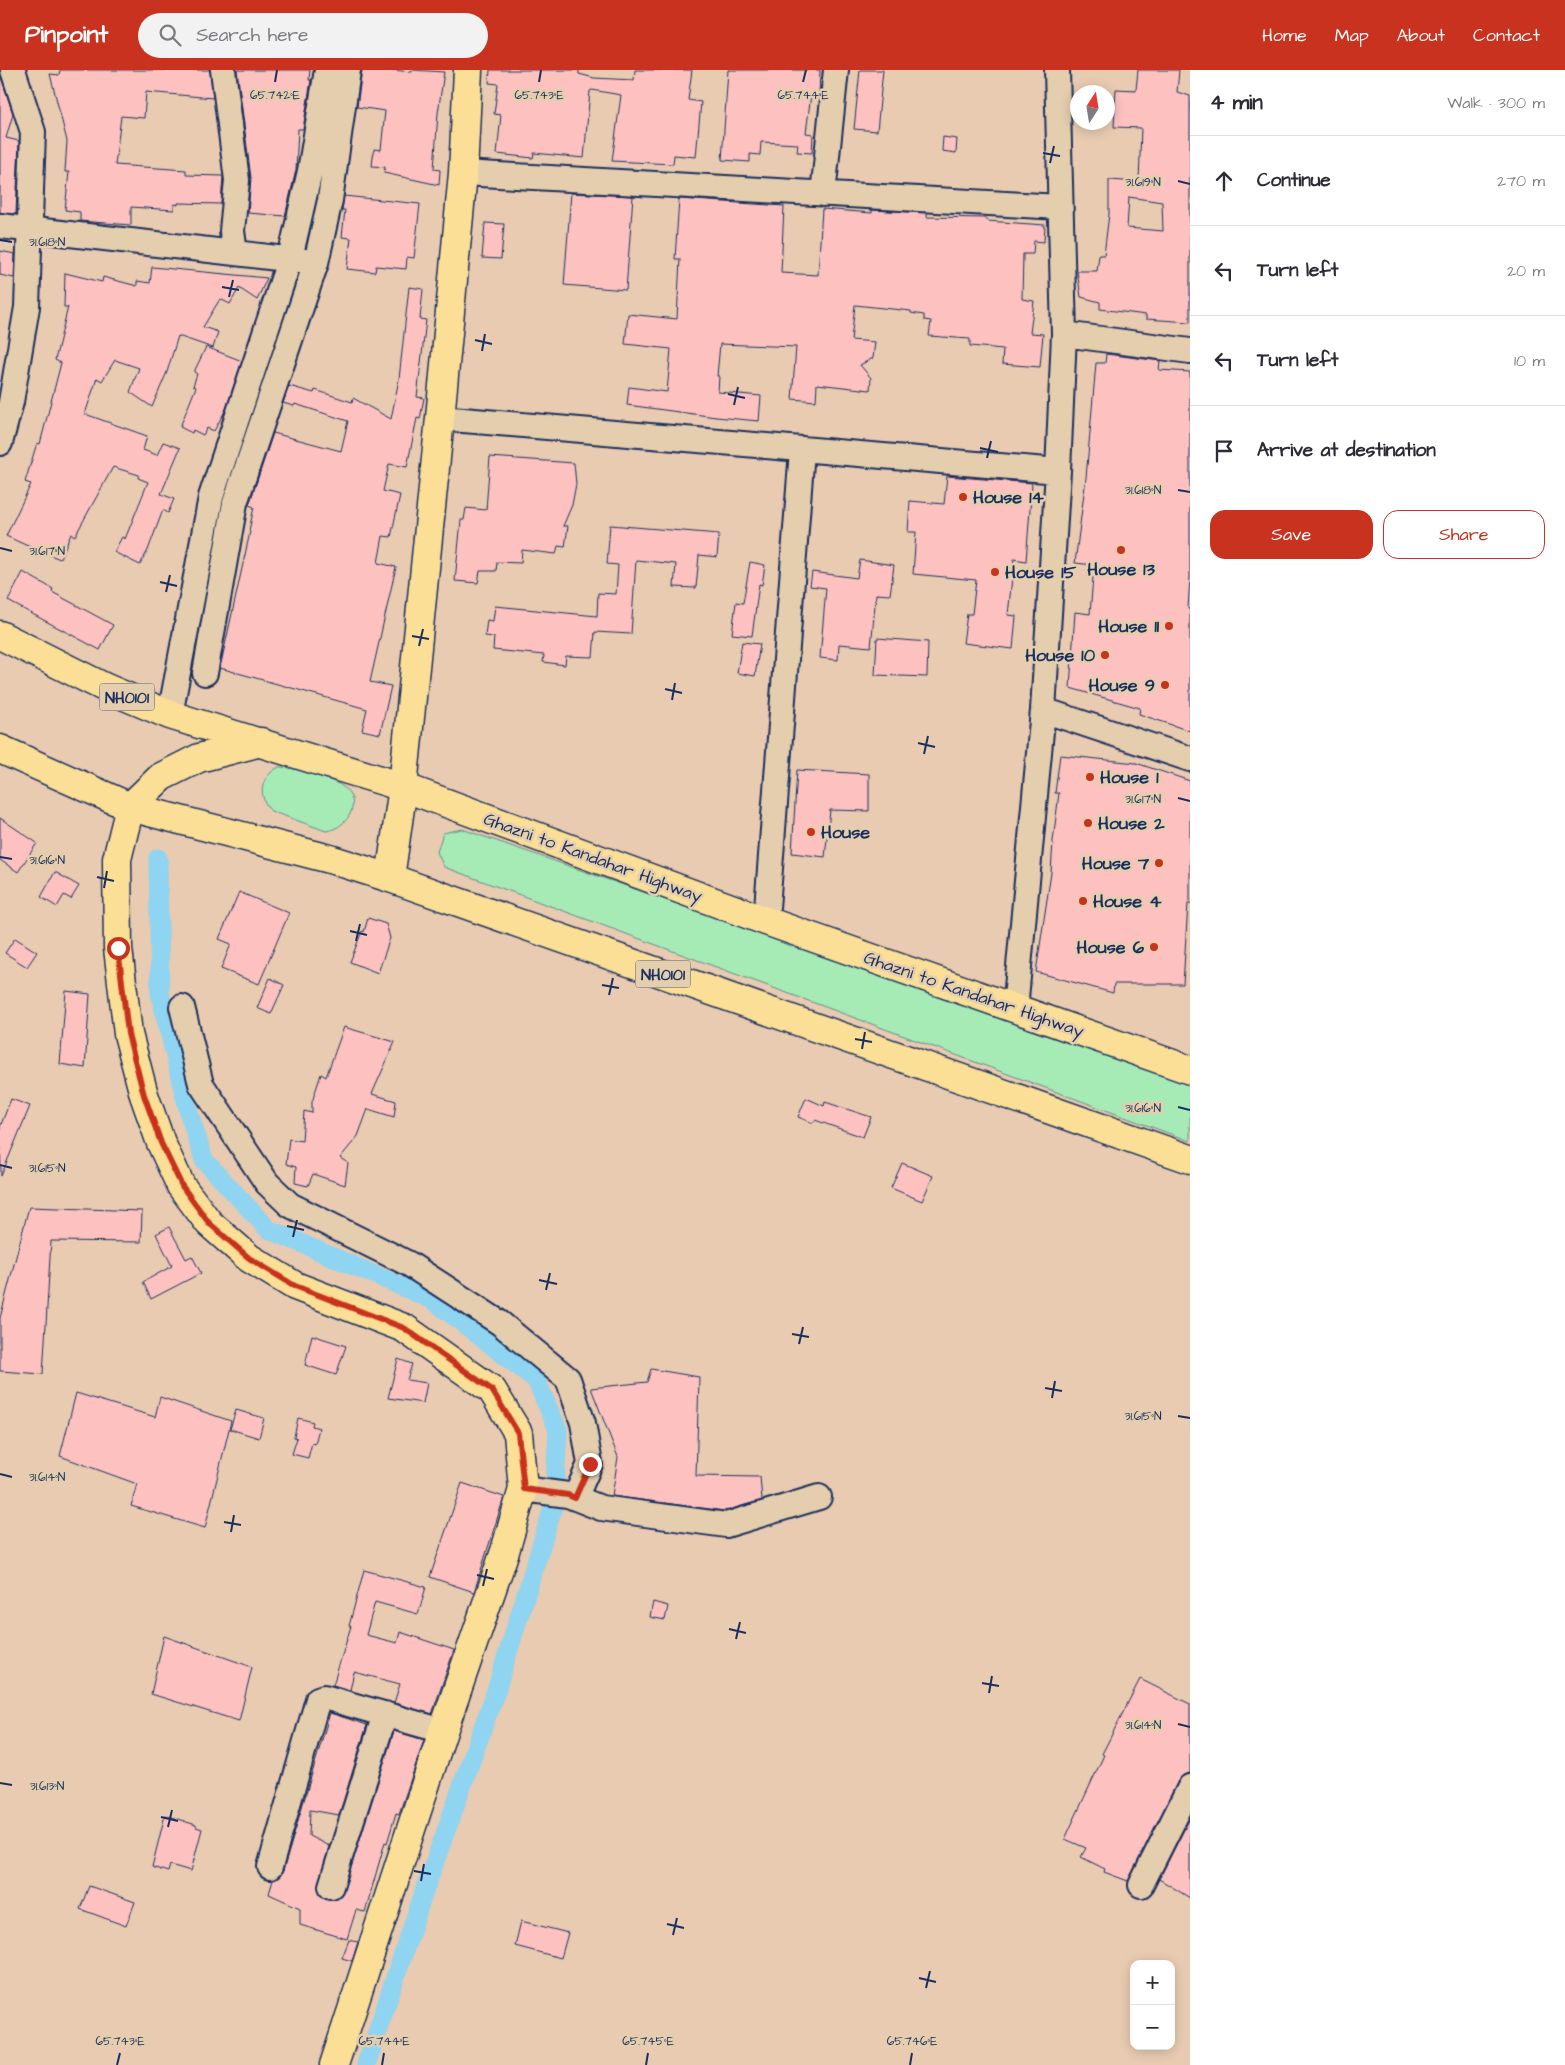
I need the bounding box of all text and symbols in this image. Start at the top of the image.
search box [138,13,488,58]
text: Pinpoint [25,18,108,52]
icon: search [156,21,184,49]
text: Search here [196,22,308,49]
text: Home [1262,23,1307,48]
text: Map [1335,23,1369,48]
text: About [1397,23,1445,48]
text: Contact [1473,23,1540,48]
north arrow [1070,85,1115,130]
text: 65.742°E [250,87,300,104]
text: 65.743°E [514,87,564,104]
text: 65.744°E [777,87,829,104]
text: 4 min [1210,88,1263,117]
text: Walk · 300 m [1447,92,1545,114]
icon: ahead [1210,167,1238,195]
text: Continue [1257,167,1331,194]
text: 270 m [1497,170,1545,192]
text: 31.619°N [1125,174,1161,191]
text: 31.618°N [29,234,66,251]
icon: left [1210,257,1238,285]
text: Turn left [1257,257,1338,284]
text: 20 m [1507,260,1545,282]
icon: left [1210,347,1238,375]
text: Turn left [1257,347,1338,374]
text: 10 m [1514,350,1545,372]
icon: arrive [1210,437,1238,465]
text: Arrive at destination [1257,437,1436,464]
text: 31.618°N [1125,482,1162,499]
place label: House 14 [973,485,1044,510]
marker: House 14 [957,491,969,503]
button: Save [1210,510,1373,559]
button: Share [1383,510,1545,559]
text: 31.617°N [29,543,65,560]
marker: House 13 [1115,544,1127,556]
place label: House 13 [1087,557,1156,582]
place label: House 15 [1005,560,1076,585]
marker: House 15 [989,566,1001,578]
place label: House 11 [1098,614,1160,639]
marker: House 11 [1163,620,1175,632]
place label: House 10 [1025,643,1096,668]
marker: House 10 [1099,649,1111,661]
place label: House 9 [1089,673,1155,698]
marker: House 9 [1159,679,1171,691]
road number: NH0101 [100,684,154,710]
place label: House 1 [1100,765,1159,790]
marker: House 1 [1084,771,1096,783]
text: 31.617°N [1125,791,1161,808]
street label: Ghazni to Kandahar Highway [480,806,706,910]
place label: House 2 [1098,811,1165,836]
marker: House 2 [1082,817,1094,829]
place label: House [821,820,870,845]
marker: House [805,826,817,838]
place label: House 7 [1082,851,1150,876]
text: 31.616°N [29,852,66,869]
marker: House 7 [1153,857,1165,869]
place label: House 4 [1093,889,1162,914]
marker: House 4 [1077,895,1089,907]
place label: House 6 [1077,935,1145,960]
route start [107,937,130,960]
marker: House 6 [1148,941,1160,953]
street label: Ghazni to Kandahar Highway [860,945,1087,1045]
road number: NH0101 [636,961,690,988]
text: 31.616°N [1125,1100,1162,1117]
text: 31.615°N [28,1160,66,1177]
text: 31.615°N [1124,1408,1162,1425]
route end [579,1453,602,1476]
text: 31.614°N [29,1469,66,1486]
text: 31.614°N [1125,1717,1162,1734]
text: 31.613°N [30,1778,65,1795]
map controls [1130,1960,1175,2050]
button: + [1130,1960,1175,2005]
button: − [1130,2005,1175,2050]
text: 65.743°E [95,2033,145,2050]
text: 65.744°E [358,2033,410,2050]
text: 65.745°E [622,2033,674,2050]
text: 65.746°E [887,2033,937,2050]

